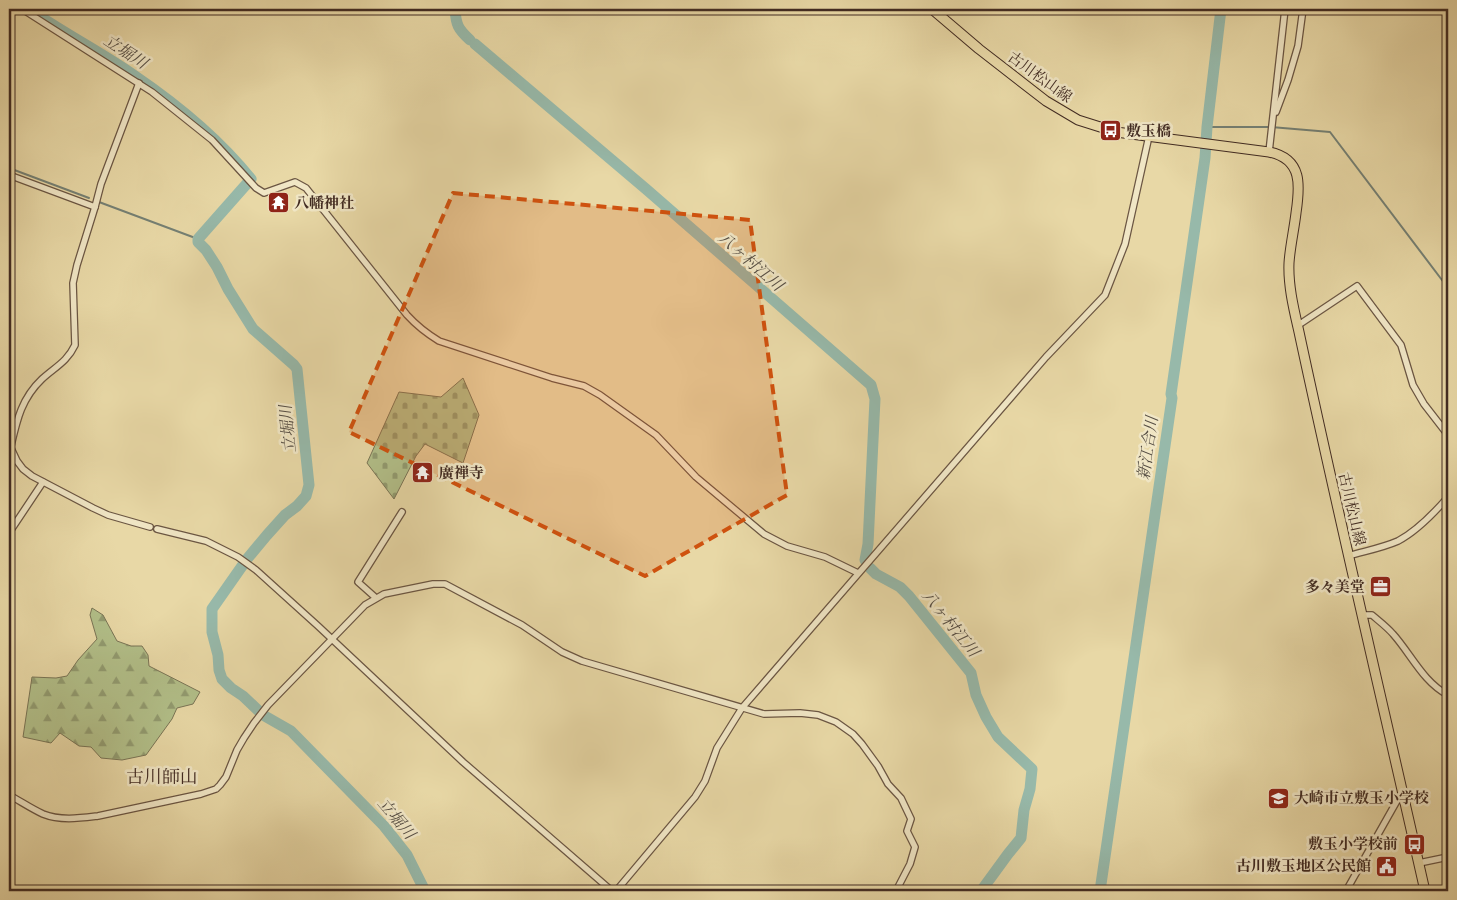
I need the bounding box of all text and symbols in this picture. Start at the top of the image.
water label: 立堀川 [99,31,152,75]
street label: 古川松山線 [1004,48,1076,107]
bus stop icon: 敷玉橋 [1098,119,1122,143]
place label: 敷玉橋 [1126,122,1171,141]
temple icon: 八幡神社 [266,191,290,215]
place label: 八幡神社 [294,194,354,213]
water label: 八ヶ村江川 [713,229,788,298]
water label: 立堀川 [276,402,301,454]
water label: 新江合川 [1135,413,1164,481]
temple icon: 廣禅寺 [411,461,435,485]
place label: 廣禅寺 [439,464,484,483]
street label: 古川松山線 [1334,470,1369,548]
office icon: 多々美堂 [1369,575,1393,599]
place label: 多々美堂 [1305,578,1365,597]
water label: 八ヶ村江川 [916,587,984,663]
district label: 古川師山 [126,767,198,790]
school or university icon: 大崎市立敷玉小学校 [1266,786,1290,810]
place label: 大崎市立敷玉小学校 [1294,789,1429,808]
water label: 立堀川 [372,794,420,846]
bus stop icon: 敷玉小学校前 [1402,832,1426,856]
place label: 敷玉小学校前 [1308,835,1398,854]
public building icon: 古川敷玉地区公民館 [1375,854,1399,878]
place label: 古川敷玉地区公民館 [1236,857,1371,876]

